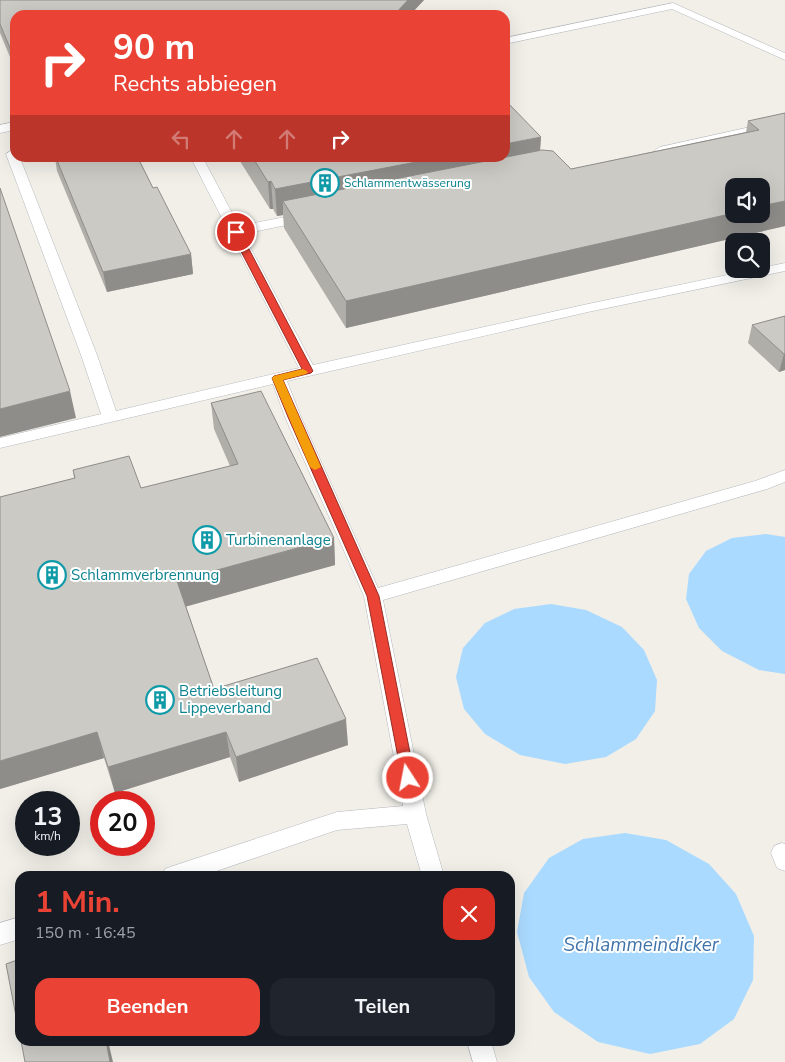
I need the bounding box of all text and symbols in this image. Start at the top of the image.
text: 90 m [113,24,195,71]
icon: right [30,30,95,95]
text: Rechts abbiegen [113,69,277,99]
icon: left [167,125,195,153]
icon: ahead [220,125,248,153]
icon: ahead [273,125,301,153]
icon: right [326,125,354,153]
building icon: Schlammentwässerung [310,168,340,198]
place label: Schlammentwässerung [344,175,471,191]
map controls [725,178,770,278]
button: sound [725,178,770,223]
pin [215,211,257,253]
icon: arrive [222,218,250,246]
button: search [725,233,770,278]
building icon: Turbinenanlage [192,525,222,555]
place label: Turbinenanlage [226,530,331,550]
building icon: Schlammverbrennung [37,560,67,590]
place label: Schlammverbrennung [71,565,219,585]
place label: Betriebsleitung Lippeverband [179,681,282,718]
building icon: Betriebsleitung Lippeverband [145,685,175,715]
position arrow [381,751,433,803]
speed limit sign: 20 [90,791,155,856]
text: 13 [32,800,63,834]
text: km/h [34,828,61,844]
text: 1 Min. [35,882,120,923]
button: close [443,888,495,940]
text: 150 m · 16:45 [35,922,136,944]
water label: Schlammeindicker [563,932,720,958]
button: Beenden [35,978,260,1036]
button: Teilen [270,978,495,1036]

